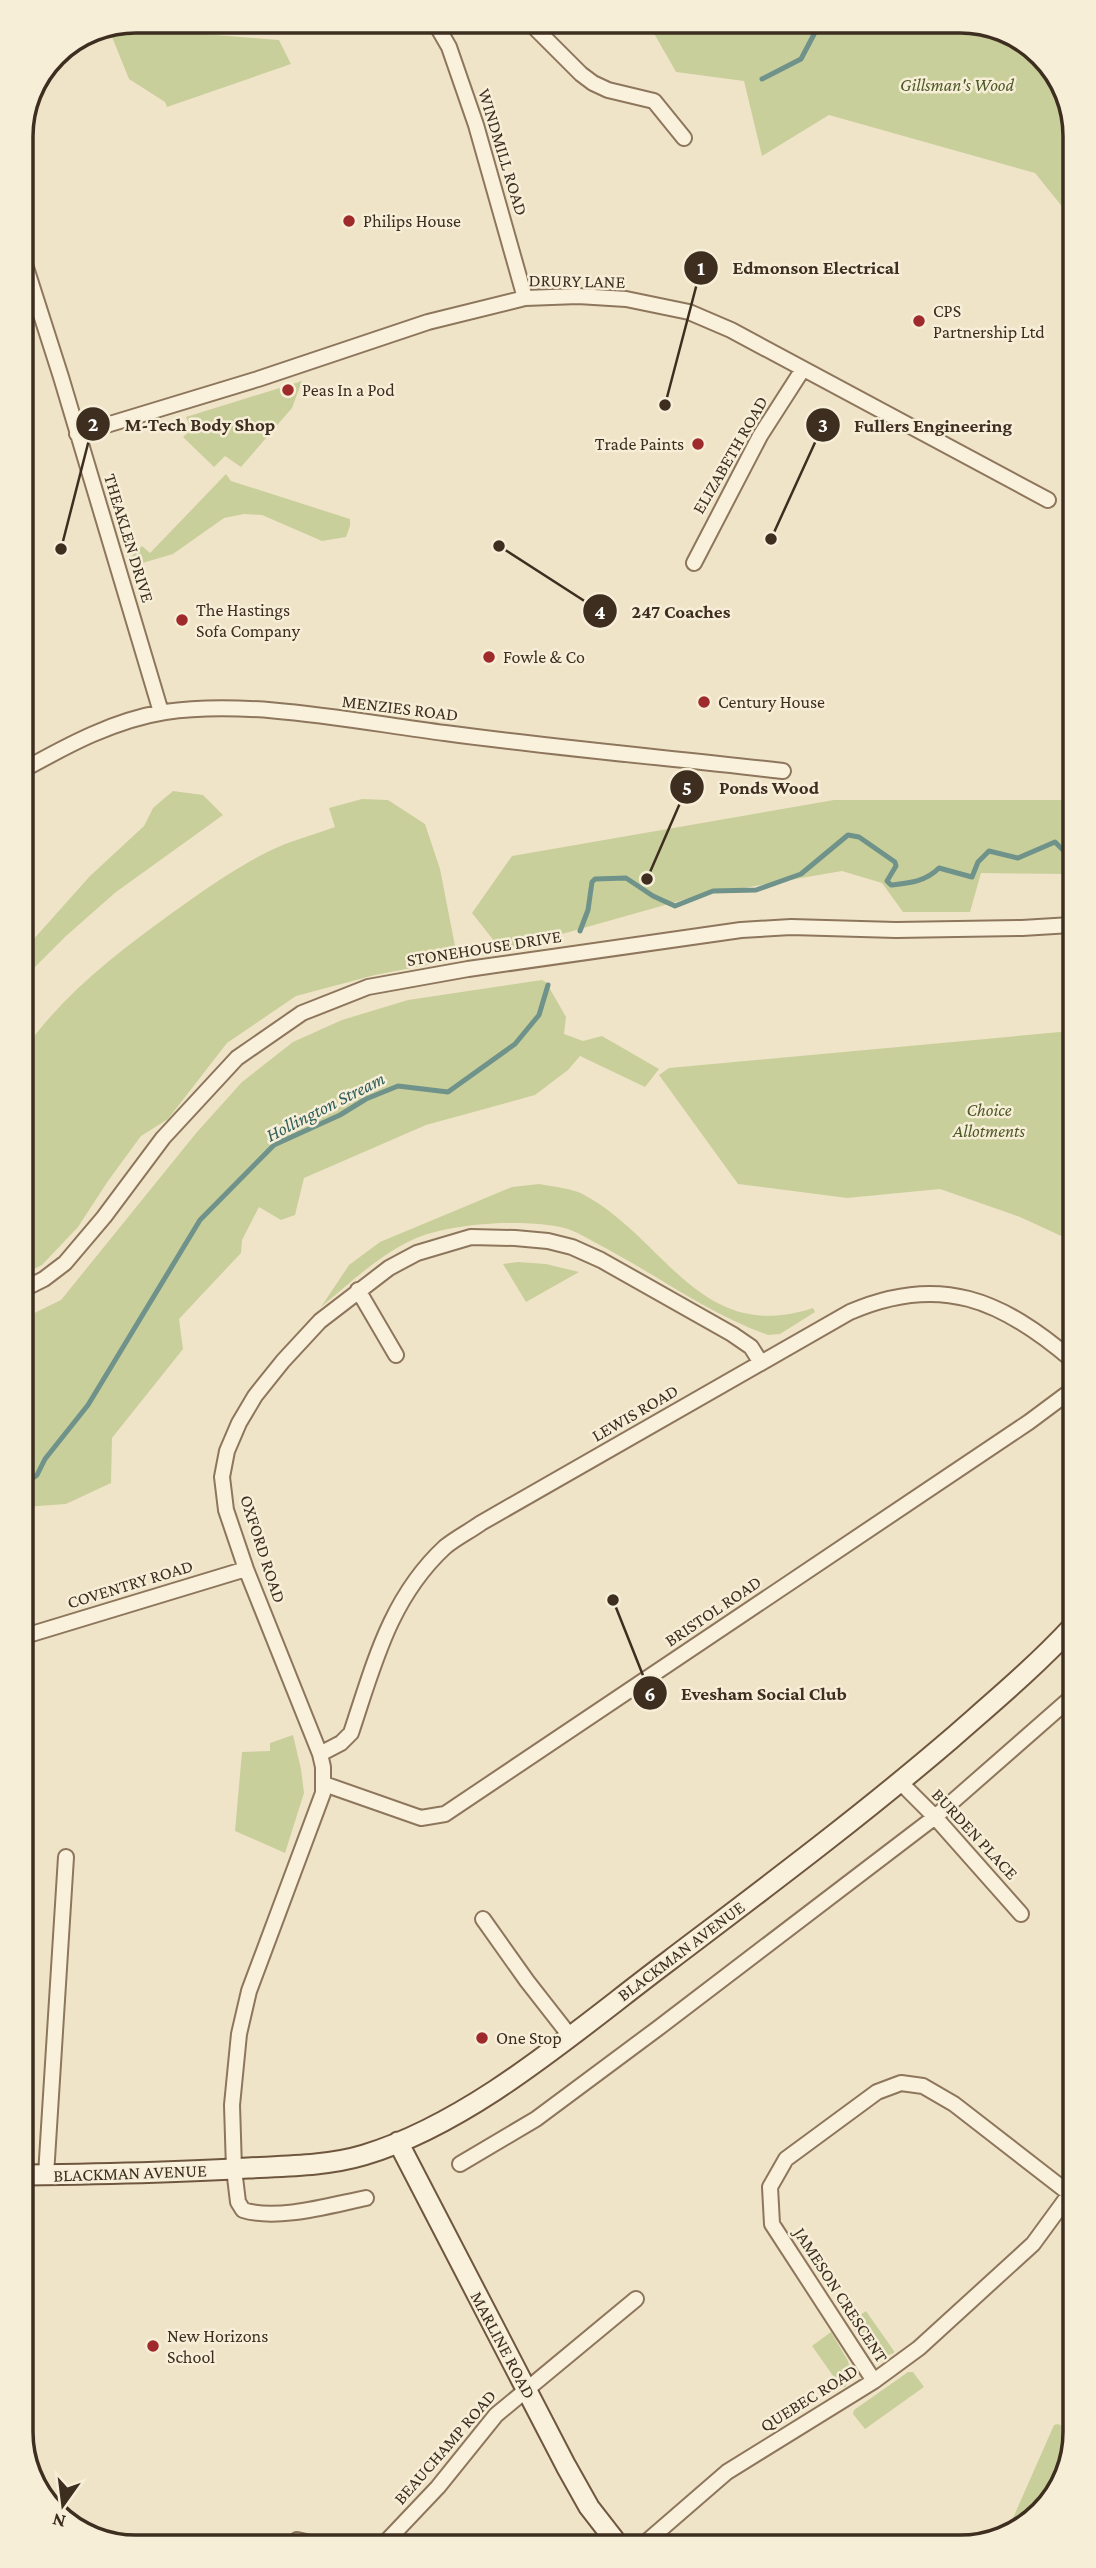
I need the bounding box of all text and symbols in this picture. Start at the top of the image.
park label: Gillsman's Wood [900,75,1015,95]
street label: WINDMILL ROAD [474,86,532,218]
place label: Philips House [363,211,461,231]
marker: Philips House [341,213,357,229]
callout: Edmonson Electrical [683,248,914,288]
text: 1 [697,256,705,280]
text: Edmonson Electrical [732,257,900,278]
street label: DRURY LANE [529,270,626,292]
place label: CPS Partnership Ltd [933,301,1045,342]
marker: CPS Partnership Ltd [911,313,927,329]
place label: Peas In a Pod [302,380,395,400]
marker: Peas In a Pod [280,382,296,398]
street label: ELIZABETH ROAD [688,393,772,517]
callout: M-Tech Body Shop [75,404,289,444]
callout: Fullers Engineering [805,405,1026,445]
text: 2 [88,412,99,436]
text: 3 [818,413,828,437]
text: M-Tech Body Shop [125,414,275,435]
text: Fullers Engineering [854,415,1012,436]
place label: Trade Paints [595,434,684,454]
marker: Trade Paints [690,436,706,452]
street label: THEAKLEN DRIVE [100,471,158,605]
callout: 247 Coaches [583,591,745,631]
place label: The Hastings Sofa Company [196,600,301,641]
text: 4 [594,600,606,624]
text: 247 Coaches [632,601,731,622]
marker: The Hastings Sofa Company [174,612,190,628]
place label: Fowle & Co [503,647,585,667]
marker: Fowle & Co [481,649,497,665]
street label: MENZIES ROAD [341,691,459,725]
place label: Century House [718,692,825,712]
marker: Century House [696,694,712,710]
callout: Ponds Wood [669,767,833,807]
text: 5 [682,776,692,800]
text: Ponds Wood [719,777,820,798]
street label: STONEHOUSE DRIVE [405,926,563,970]
water label: Hollington Stream [262,1067,388,1145]
park label: Choice Allotments [952,1100,1025,1141]
street label: LEWIS ROAD [588,1380,682,1446]
street label: OXFORD ROAD [236,1493,290,1605]
street label: COVENTRY ROAD [65,1555,195,1613]
street label: BRISTOL ROAD [661,1572,765,1650]
callout: Evesham Social Club [632,1673,861,1713]
text: 6 [644,1682,656,1706]
text: Evesham Social Club [681,1683,847,1704]
street label: BURDEN PLACE [928,1784,1022,1884]
street label: BLACKMAN AVENUE [614,1897,749,2005]
place label: One Stop [496,2028,562,2048]
marker: One Stop [474,2030,490,2046]
street label: BLACKMAN AVENUE [53,2160,207,2186]
street label: JAMESON CRESCENT [789,2222,892,2366]
street label: MARLINE ROAD [466,2288,540,2402]
place label: New Horizons School [167,2326,268,2367]
marker: New Horizons School [145,2338,161,2354]
street label: QUEBEC ROAD [757,2360,861,2436]
street label: BEAUCHAMP ROAD [390,2386,500,2508]
north arrow [28,2470,98,2540]
text: N [50,2509,68,2533]

